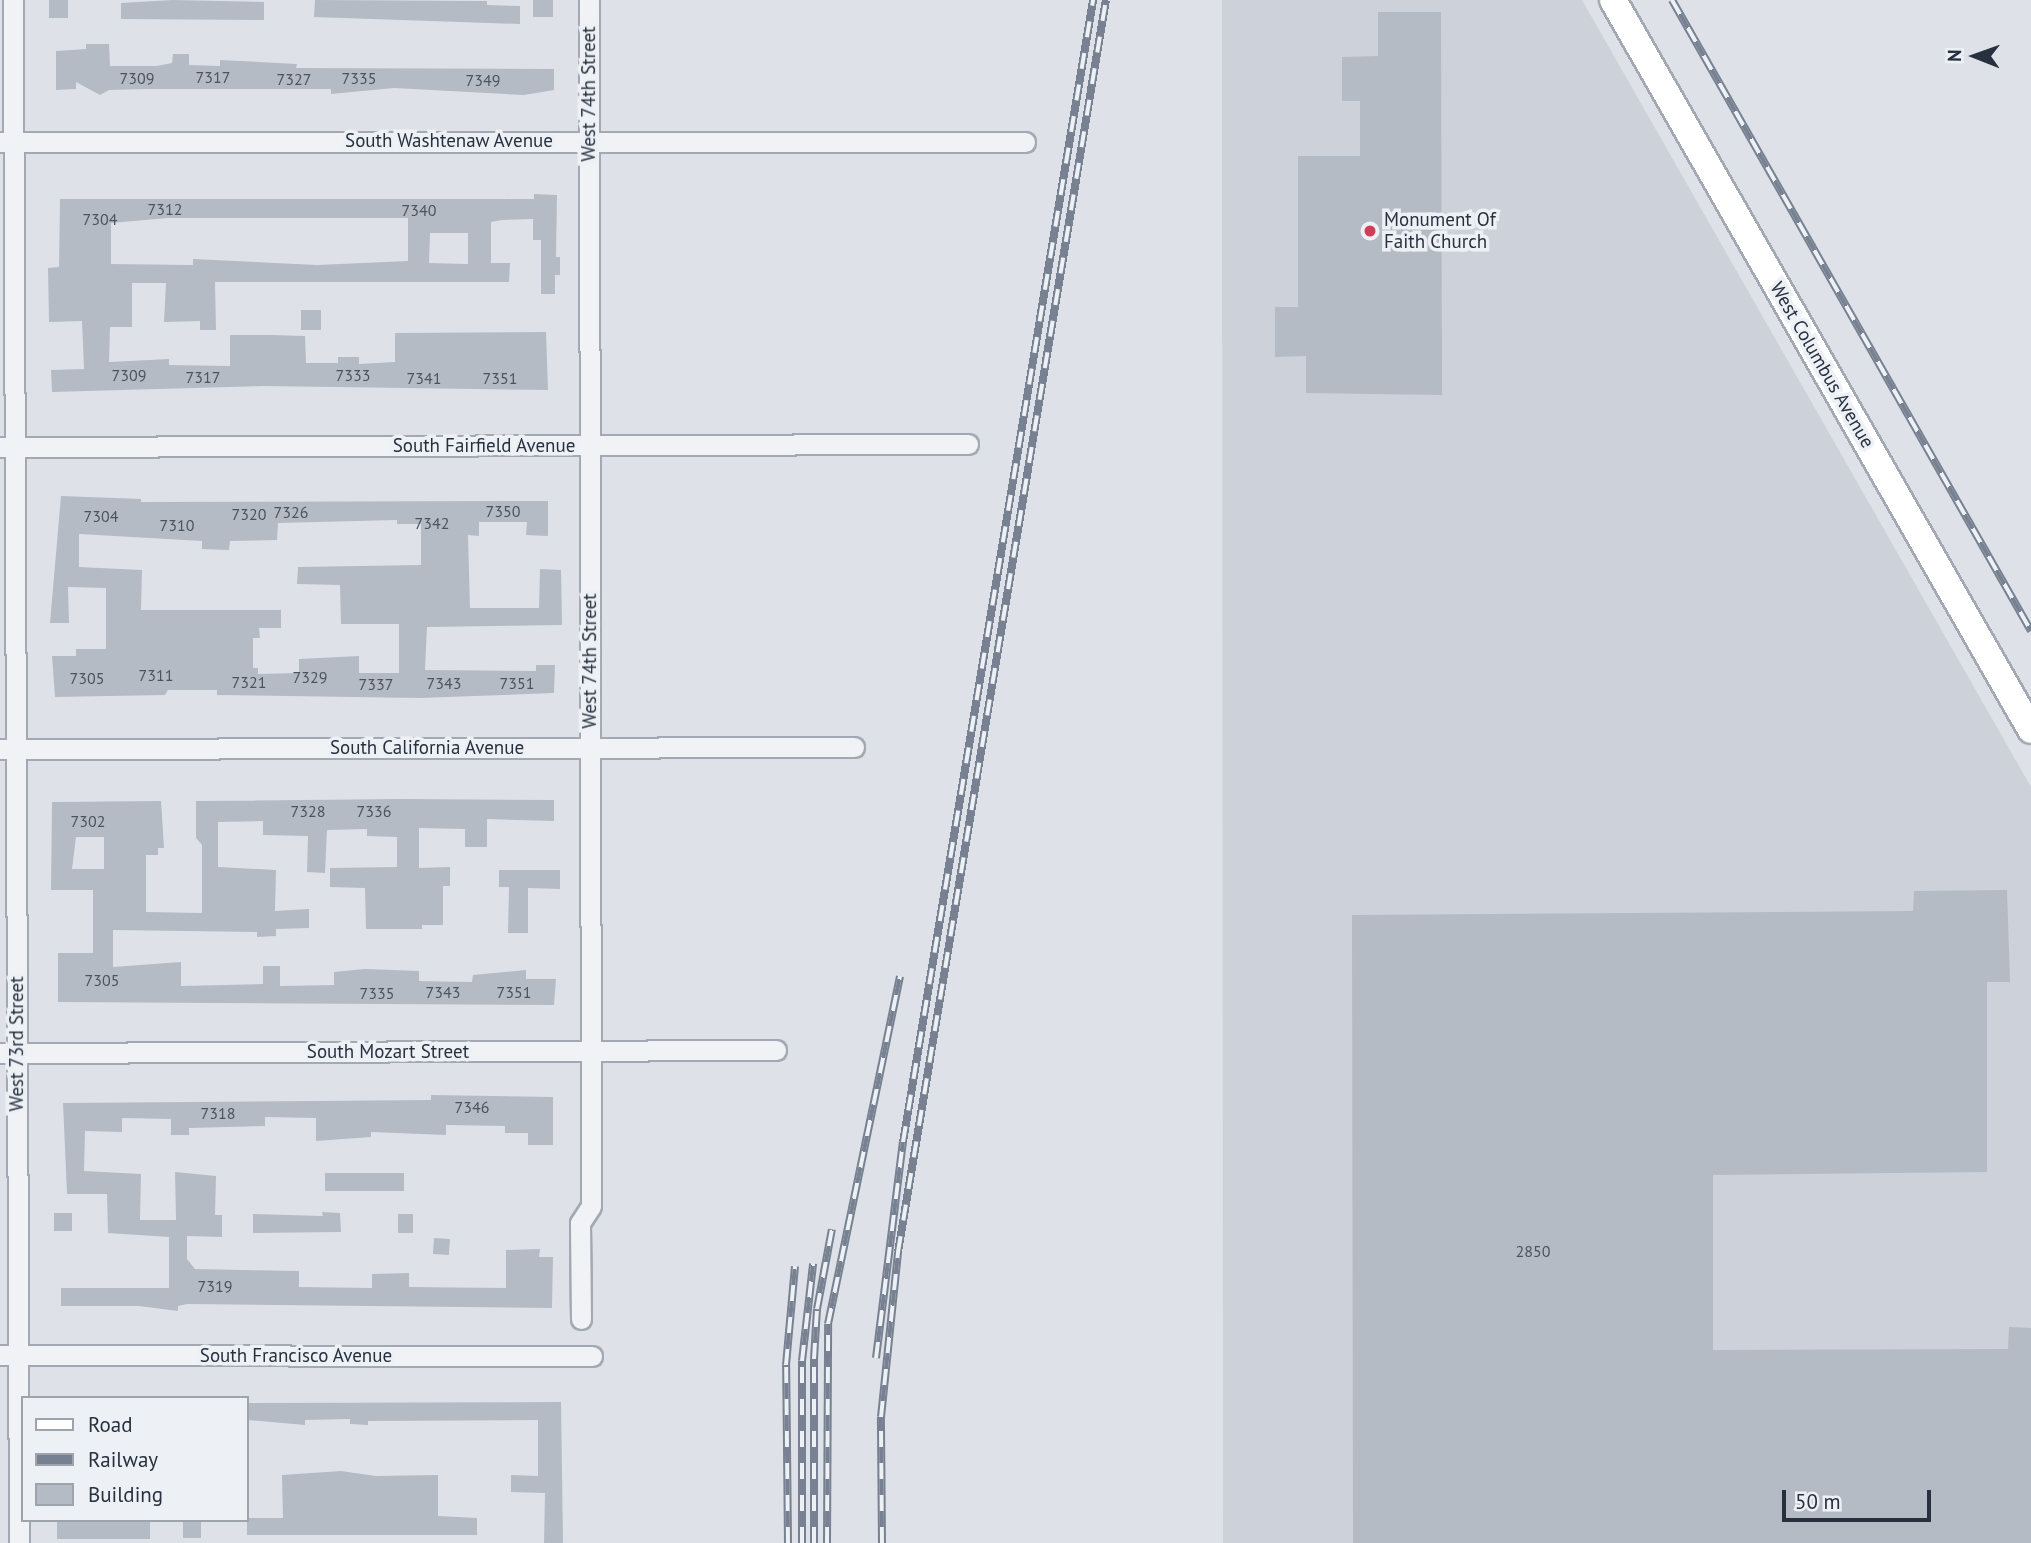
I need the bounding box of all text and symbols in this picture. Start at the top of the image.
north arrow [1940,21,2010,91]
street label: West 74th Street [578,26,600,162]
text: N [1942,49,1966,62]
house number: 7317 [196,67,230,87]
house number: 7309 [120,68,154,88]
house number: 7335 [342,68,376,88]
house number: 7327 [277,69,311,89]
house number: 7349 [466,70,500,90]
street label: South Washtenaw Avenue [344,130,554,152]
house number: 7312 [148,199,182,219]
house number: 7340 [402,200,436,220]
house number: 7304 [83,209,117,229]
place label: Monument Of Faith Church [1384,209,1496,253]
marker: Monument Of Faith Church [1362,223,1378,239]
street label: West Columbus Avenue [1765,278,1879,452]
house number: 7309 [112,365,146,385]
house number: 7333 [336,365,370,385]
house number: 7317 [186,367,220,387]
house number: 7341 [407,368,441,388]
house number: 7351 [483,368,517,388]
street label: South Fairfield Avenue [392,435,576,457]
house number: 7350 [486,501,520,521]
house number: 7326 [274,502,308,522]
house number: 7320 [232,504,266,524]
house number: 7304 [84,506,118,526]
house number: 7342 [415,513,449,533]
house number: 7310 [160,515,194,535]
street label: West 74th Street [579,593,601,729]
house number: 7311 [139,665,173,685]
house number: 7329 [293,667,327,687]
house number: 7305 [70,668,104,688]
house number: 7321 [232,672,266,692]
house number: 7343 [427,673,461,693]
house number: 7351 [500,673,534,693]
house number: 7337 [359,674,393,694]
street label: South California Avenue [330,737,524,759]
house number: 7328 [291,801,325,821]
house number: 7336 [357,801,391,821]
house number: 7302 [71,811,105,831]
house number: 7305 [85,970,119,990]
street label: West 73rd Street [6,976,28,1112]
house number: 7343 [426,982,460,1002]
house number: 7351 [497,982,531,1002]
house number: 7335 [360,983,394,1003]
street label: South Mozart Street [307,1041,469,1063]
house number: 7346 [455,1097,489,1117]
house number: 7318 [201,1103,235,1123]
house number: 2850 [1516,1241,1550,1261]
house number: 7319 [198,1276,232,1296]
street label: South Francisco Avenue [200,1345,392,1367]
legend [21,1396,248,1522]
text: Road [88,1411,132,1438]
text: Railway [88,1446,158,1473]
scale bar [1786,1476,1935,1520]
text: Building [88,1481,163,1508]
text: 50 m [1795,1488,1841,1515]

